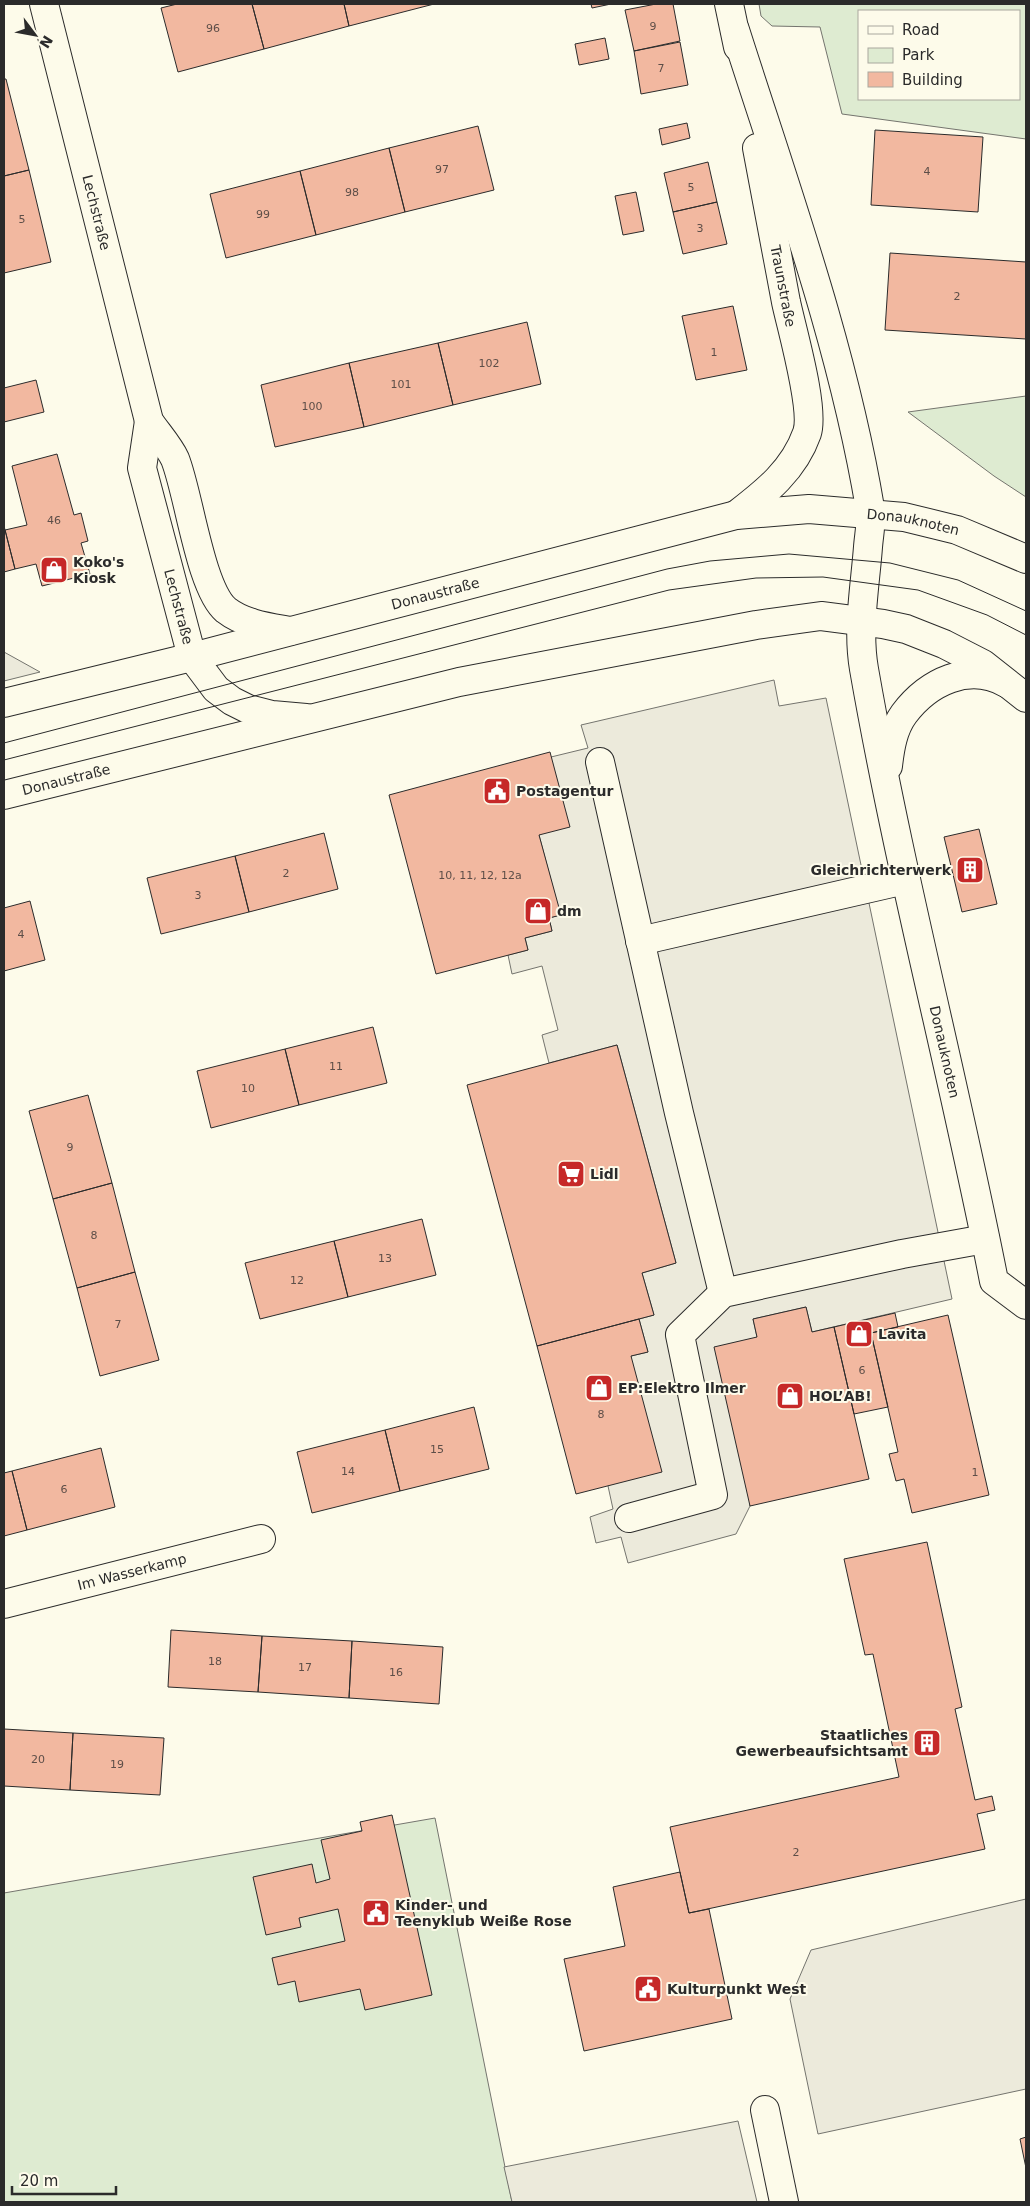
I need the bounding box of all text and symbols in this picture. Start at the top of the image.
north arrow [10,10,60,60]
legend [858,10,1020,100]
house number: 9 [650,20,657,33]
text: Road [902,21,940,39]
house number: 96 [206,22,220,35]
text: N [36,33,56,51]
text: Park [902,46,935,64]
house number: 7 [658,62,665,75]
text: Building [902,71,963,89]
house number: 97 [435,163,449,176]
house number: 4 [924,165,931,178]
street label: Lechstraße [79,173,114,252]
house number: 5 [688,181,695,194]
house number: 98 [345,186,359,199]
house number: 99 [256,208,270,221]
house number: 5 [19,213,26,226]
house number: 3 [697,222,704,235]
street label: Traunstraße [767,243,799,328]
house number: 2 [954,290,961,303]
house number: 1 [711,346,718,359]
house number: 102 [479,357,500,370]
house number: 101 [391,378,412,391]
house number: 100 [302,400,323,413]
street label: Donauknoten [866,506,961,538]
house number: 46 [47,514,61,527]
place label: Koko's Kiosk [73,554,124,586]
shop icon: Koko's Kiosk [39,555,69,585]
street label: Lechstraße [161,567,196,646]
street label: Donaustraße [390,574,481,613]
street label: Donaustraße [20,761,112,798]
public building icon: Postagentur [482,776,512,806]
place label: Postagentur [516,783,613,799]
building icon: Gleichrichterwerk [955,855,985,885]
place label: Gleichrichterwerk [810,862,952,878]
house number: 2 [283,867,290,880]
house number: 10, 11, 12, 12a [438,869,522,882]
house number: 3 [195,889,202,902]
shop icon: dm [523,896,553,926]
place label: dm [557,903,582,919]
house number: 4 [18,928,25,941]
street label: Donauknoten [927,1004,963,1100]
house number: 11 [329,1060,343,1073]
house number: 10 [241,1082,255,1095]
house number: 9 [67,1141,74,1154]
supermarket icon: Lidl [556,1159,586,1189]
place label: Lidl [590,1166,619,1182]
house number: 8 [91,1229,98,1242]
house number: 13 [378,1252,392,1265]
house number: 12 [290,1274,304,1287]
house number: 7 [115,1318,122,1331]
shop icon: Lavita [844,1319,874,1349]
place label: Lavita [878,1326,926,1342]
house number: 6 [859,1364,866,1377]
shop icon: EP:Elektro Ilmer [584,1373,614,1403]
place label: EP:Elektro Ilmer [618,1380,746,1396]
shop icon: HOL’AB! [775,1381,805,1411]
place label: HOL’AB! [809,1388,872,1404]
house number: 8 [598,1408,605,1421]
house number: 15 [430,1443,444,1456]
house number: 14 [341,1465,355,1478]
house number: 1 [972,1466,979,1479]
house number: 6 [61,1483,68,1496]
street label: Im Wasserkamp [76,1550,188,1593]
house number: 18 [208,1655,222,1668]
house number: 17 [298,1661,312,1674]
house number: 16 [389,1666,403,1679]
place label: Staatliches Gewerbeaufsichtsamt [736,1727,908,1759]
building icon: Staatliches Gewerbeaufsichtsamt [912,1728,942,1758]
house number: 20 [31,1753,45,1766]
house number: 19 [110,1758,124,1771]
house number: 2 [793,1846,800,1859]
place label: Kinder- und Teenyklub Weiße Rose [395,1897,572,1929]
public building icon: Kinder- und Teenyklub Weiße Rose [361,1898,391,1928]
public building icon: Kulturpunkt West [633,1974,663,2004]
place label: Kulturpunkt West [667,1981,807,1997]
scale bar [12,2164,116,2196]
text: 20 m [20,2172,58,2190]

